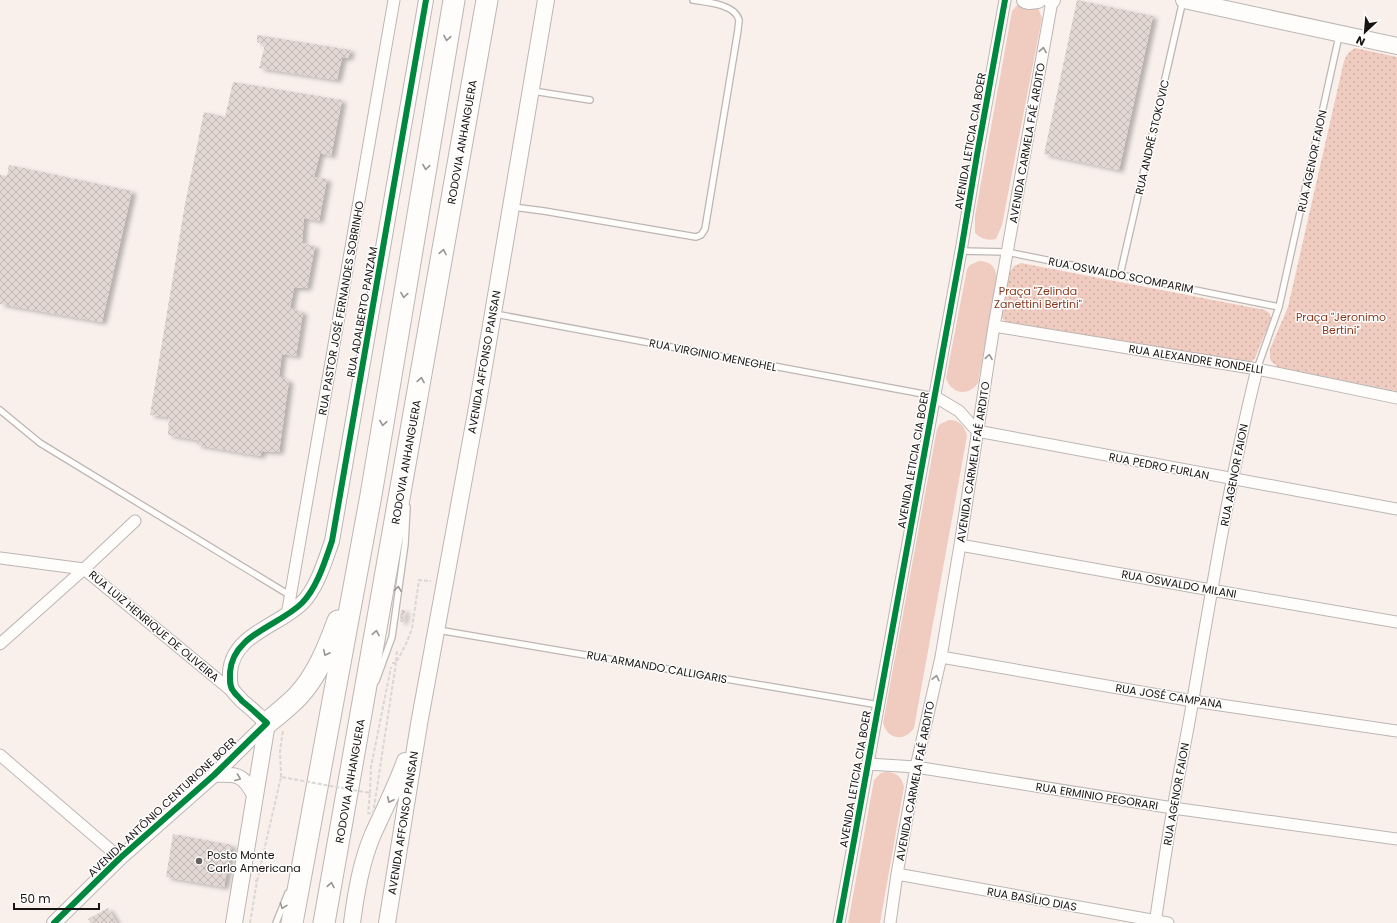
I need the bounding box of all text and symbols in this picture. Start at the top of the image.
north arrow [1345,12,1385,52]
text: N [1353,32,1368,50]
one-way arrow [443,35,452,42]
one-way arrow [1039,46,1047,53]
street label: AVENIDA CARMELA FAÉ ARDITO [1005,61,1049,224]
street label: AVENIDA LETICIA CIA BOER [950,71,990,211]
street label: RODOVIA ANHANGUERA [443,78,481,205]
street label: RUA ANDRÉ STOKOVIC [1131,78,1173,196]
street label: RUA AGENOR FAION [1293,108,1331,214]
one-way arrow [422,164,431,170]
street label: RUA PASTOR JOSÉ FERNANDES SOBRINHO [314,199,368,416]
street label: RUA ADALBERTO PANZAM [343,245,381,379]
one-way arrow [438,249,447,256]
street label: RUA OSWALDO SCOMPARIM [1047,253,1195,297]
park label: Praça "Zelinda Zanettini Bertini" [994,283,1082,312]
street label: AVENIDA AFFONSO PANSAN [464,289,504,435]
one-way arrow [401,292,409,298]
park label: Praça "Jeronimo Bertini" [1296,309,1386,338]
street label: RUA VIRGINIO MENEGHEL [648,335,778,375]
street label: RUA ALEXANDRE RONDELLI [1128,340,1264,378]
one-way arrow [984,354,993,360]
one-way arrow [416,377,424,384]
street label: AVENIDA CARMELA FAÉ ARDITO [952,380,994,544]
street label: AVENIDA LETICIA CIA BOER [893,390,933,530]
street label: RODOVIA ANHANGUERA [387,398,425,525]
one-way arrow [379,420,388,426]
street label: RUA AGENOR FAION [1216,422,1252,528]
street label: RUA PEDRO FURLAN [1107,448,1211,484]
street label: RUA OSWALDO MILANI [1120,566,1238,602]
street label: RUA LUIZ HENRIQUE DE OLIVEIRA [85,567,223,686]
one-way arrow [393,586,402,592]
one-way arrow [371,629,380,636]
street label: RUA ARMANDO CALLIGARIS [585,647,729,687]
one-way arrow [323,649,330,656]
one-way arrow [932,675,940,682]
street label: RUA JOSÉ CAMPANA [1114,680,1224,712]
street label: AVENIDA CARMELA FAÉ ARDITO [892,699,938,862]
street label: AVENIDA LETICIA CIA BOER [835,709,875,849]
street label: RODOVIA ANHANGUERA [331,717,369,844]
street label: AVENIDA ANTÔNIO CENTURIONE BOER [84,733,240,880]
street label: RUA AGENOR FAION [1159,741,1193,847]
street label: AVENIDA AFFONSO PANSAN [384,750,422,896]
one-way arrow [235,773,242,781]
street label: RUA ERMINIO PEGORARI [1035,778,1159,814]
one-way arrow [387,795,395,803]
place label: Posto Monte Carlo Americana [207,847,301,876]
marker: Posto Monte Carlo Americana [194,856,204,866]
one-way arrow [326,881,335,888]
street label: RUA BASÍLIO DIAS [986,883,1078,915]
scale bar [14,885,99,911]
text: 50 m [20,890,51,907]
one-way arrow [279,903,287,910]

